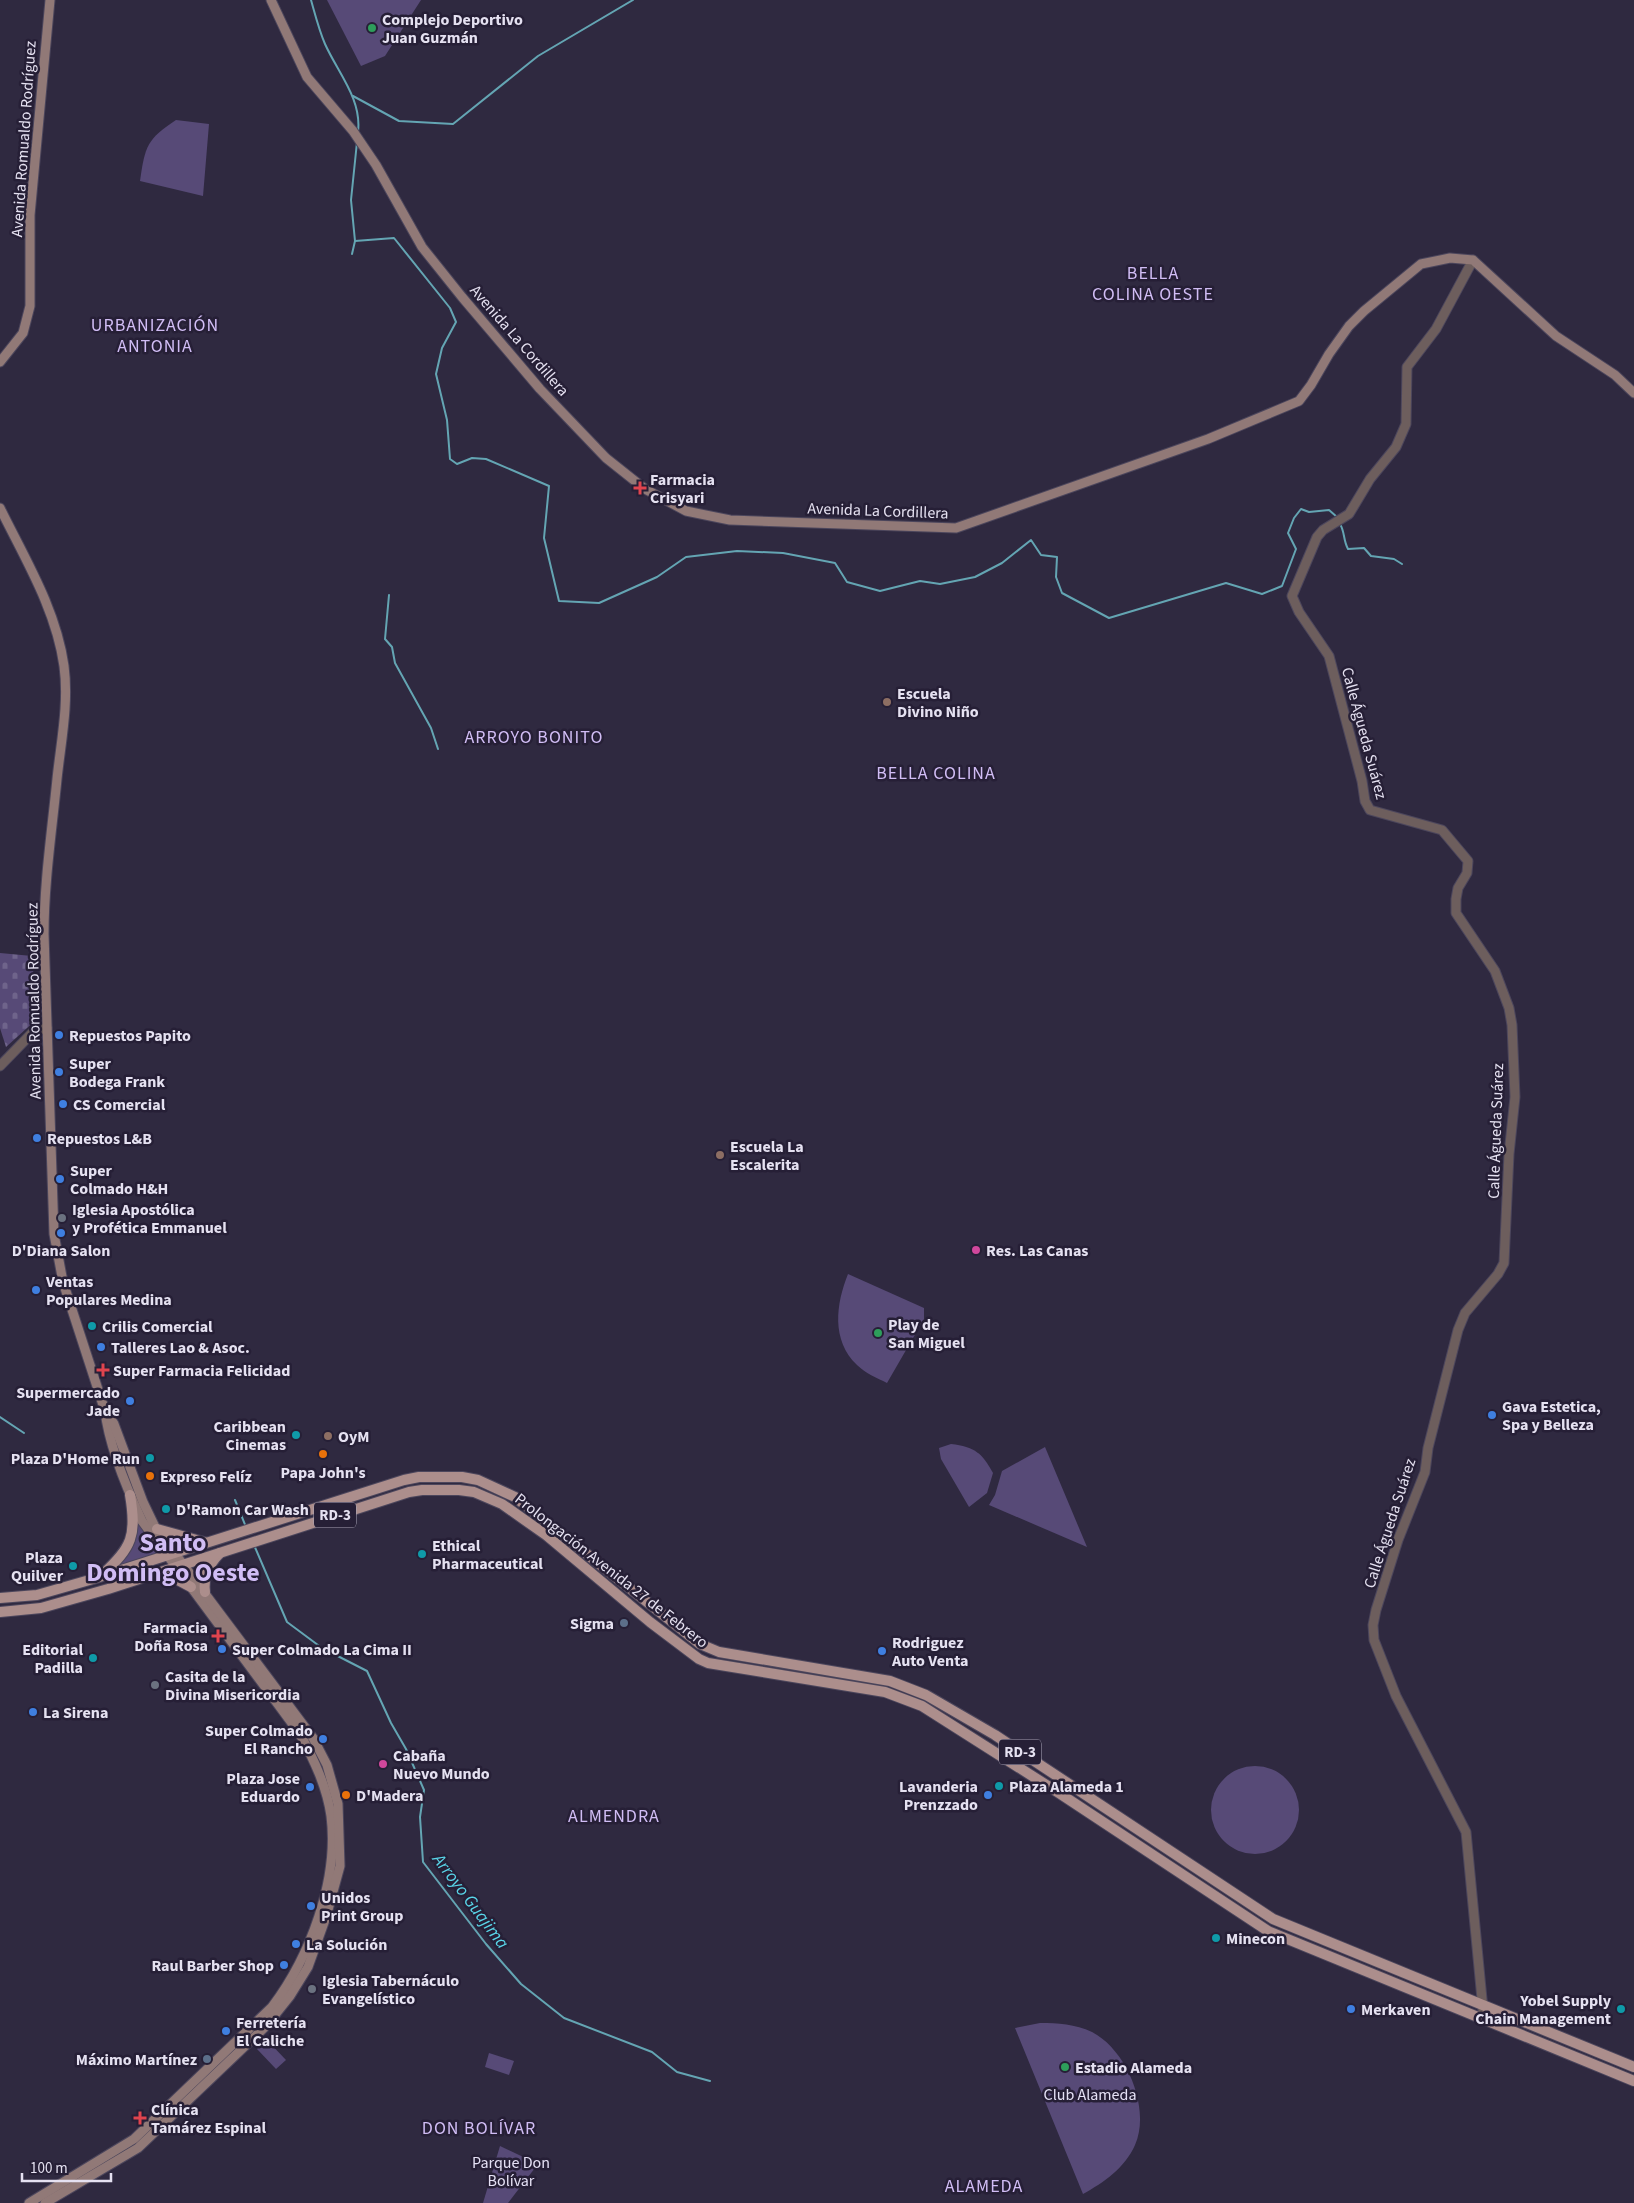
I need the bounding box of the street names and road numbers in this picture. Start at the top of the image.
street label: Avenida Romualdo Rodríguez [6,40,42,238]
street label: Avenida La Cordillera [465,280,574,401]
street label: Avenida La Cordillera [807,498,949,524]
street label: Calle Águeda Suárez [1336,665,1392,802]
street label: Avenida Romualdo Rodríguez [21,902,47,1100]
street label: Calle Águeda Suárez [1483,1063,1509,1199]
street label: Calle Águeda Suárez [1359,1455,1421,1591]
street label: Prolongación Avenida 27 de Febrero [510,1488,713,1653]
road number: RD-3 [314,1502,356,1528]
road number: RD-3 [999,1740,1041,1764]

